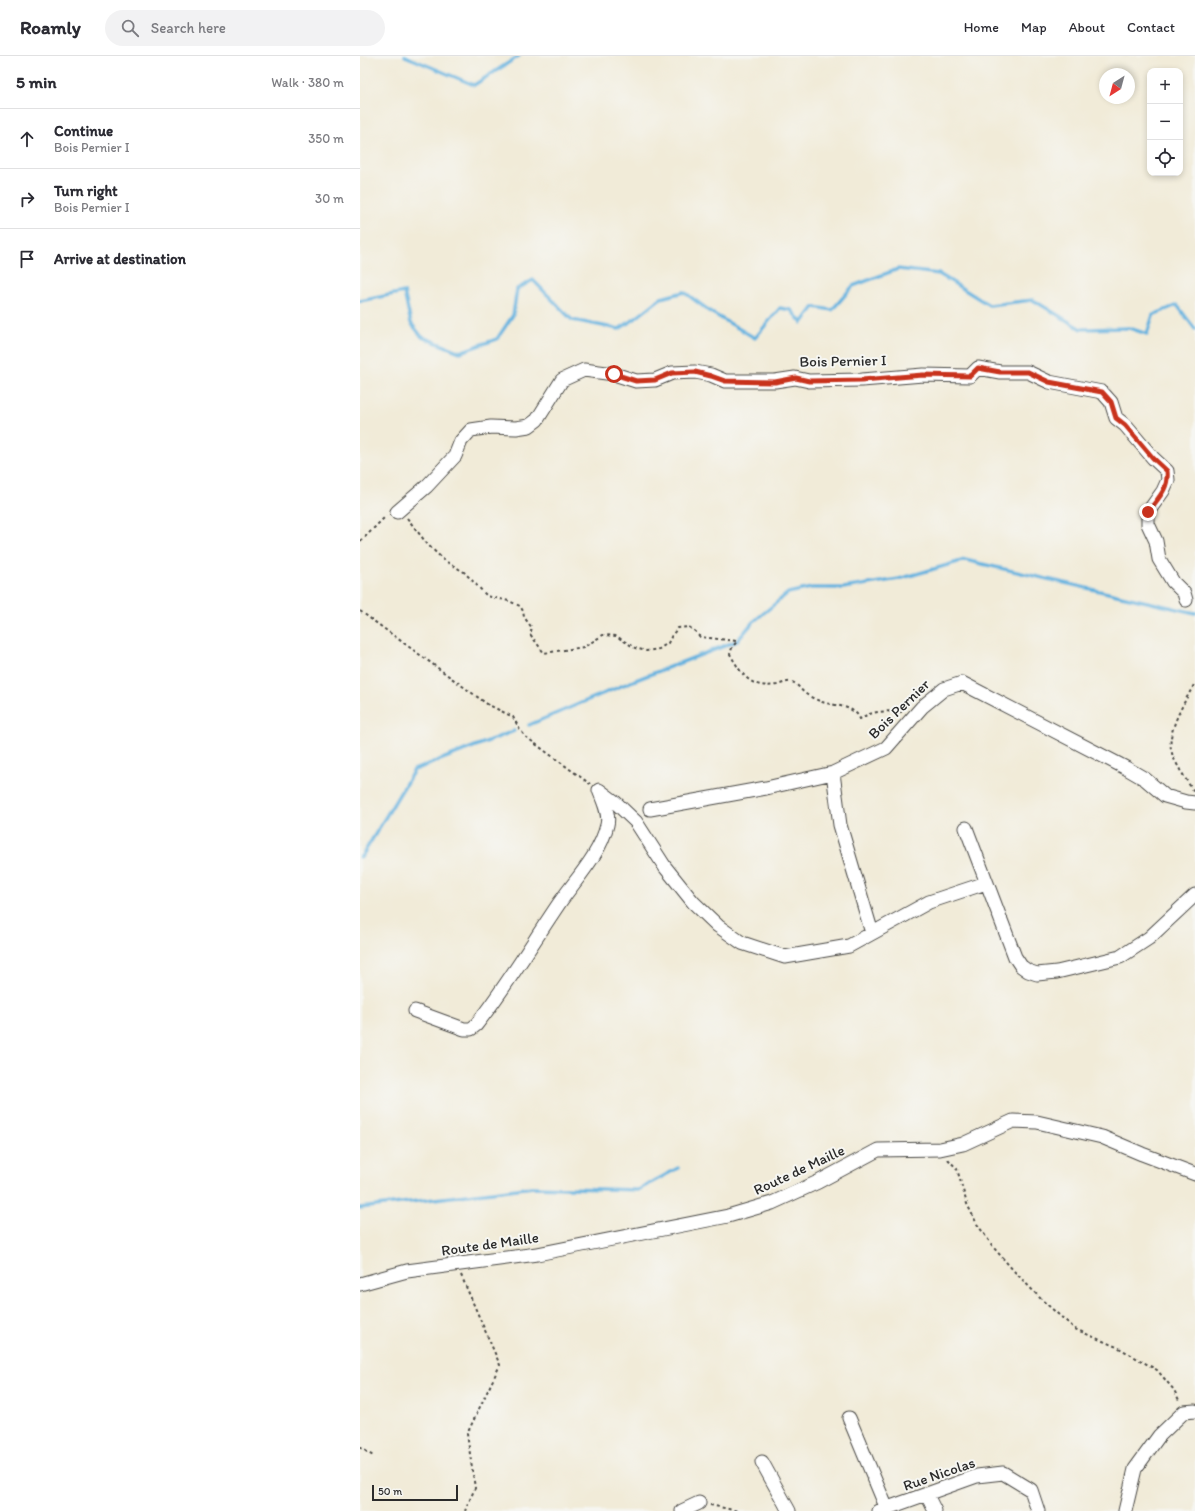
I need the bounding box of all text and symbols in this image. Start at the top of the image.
search box [105,10,385,46]
text: Roamly [20,16,81,39]
icon: search [119,17,141,39]
text: Search here [151,19,226,37]
text: Home [964,19,999,36]
text: Map [1021,19,1047,36]
text: About [1069,19,1105,36]
text: Contact [1127,19,1175,36]
north arrow [1099,68,1135,104]
map controls [1147,68,1183,176]
button: + [1147,68,1183,104]
text: 5 min [16,72,56,92]
text: Walk · 380 m [271,75,344,90]
button: − [1147,104,1183,140]
text: Continue [54,122,113,140]
icon: ahead [16,128,38,150]
text: 350 m [308,131,344,146]
text: Bois Pernier I [54,140,130,155]
button: locate [1147,140,1183,176]
text: Turn right [54,182,118,200]
icon: right [16,188,38,210]
text: 30 m [315,191,344,206]
text: Bois Pernier I [54,200,130,215]
icon: arrive [16,248,38,270]
text: Arrive at destination [54,250,186,268]
street label: Bois Pernier I [799,351,887,371]
route start [605,365,623,383]
route end [1139,503,1157,521]
street label: Bois Pernier [865,675,933,743]
street label: Route de Maille [751,1141,847,1199]
street label: Route de Maille [440,1228,540,1260]
street label: Rue Nicolas [901,1453,978,1495]
scale bar [372,1483,458,1502]
text: 50 m [378,1485,402,1498]

